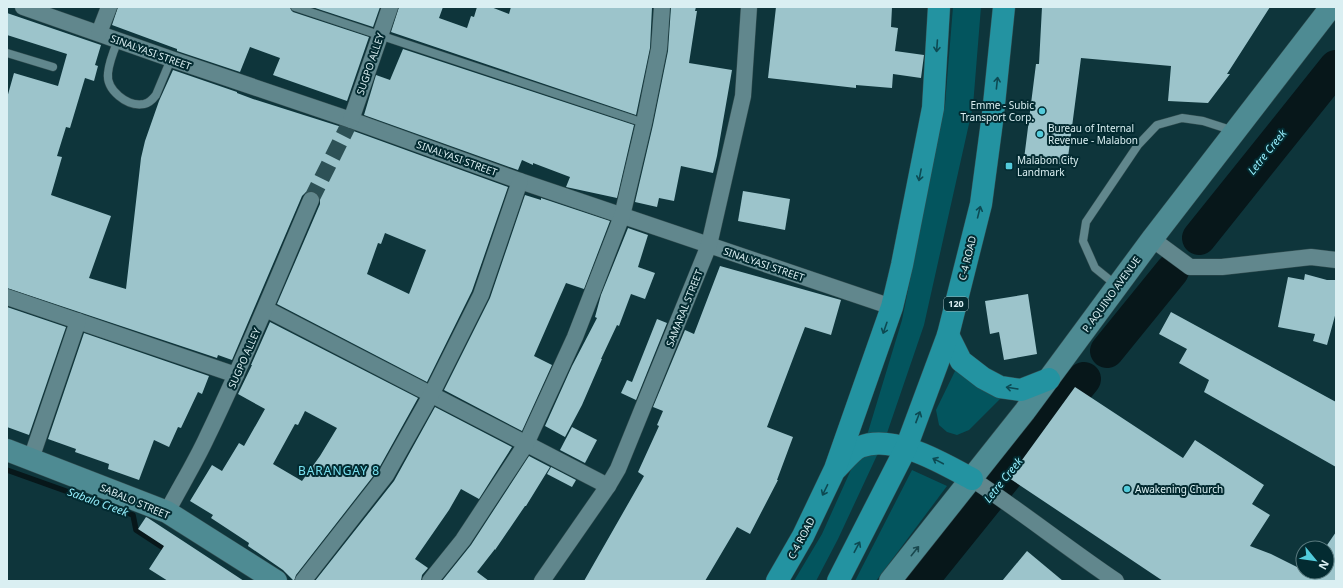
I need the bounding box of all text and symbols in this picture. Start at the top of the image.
street label: SINALYASI STREET [109,31,194,73]
street label: SUGPO ALLEY [353,31,387,97]
one-way arrow [933,39,940,52]
one-way arrow [993,77,1000,90]
place label: Emme - Subic Transport Corp. [961,98,1034,124]
marker: Emme - Subic Transport Corp. [1037,106,1047,116]
place label: Bureau of Internal Revenue - Malabon [1048,121,1138,147]
water label: Letre Creek [1244,126,1290,177]
marker: Bureau of Internal Revenue - Malabon [1035,129,1045,139]
street label: SINALYASI STREET [415,137,500,179]
place label: Malabon City Landmark [1017,153,1079,179]
marker: Malabon City Landmark [1004,161,1014,171]
one-way arrow [916,168,924,181]
one-way arrow [975,206,983,219]
street label: C-4 ROAD [955,234,979,282]
street label: SINALYASI STREET [722,244,807,285]
street label: P. AQUINO AVENUE [1079,253,1143,335]
street label: SAMARAL STREET [662,267,706,349]
road number: 120 [944,297,968,311]
one-way arrow [881,322,888,335]
street label: SUGPO ALLEY [224,325,264,390]
one-way arrow [1006,384,1019,392]
one-way arrow [915,411,923,423]
water label: Letre Creek [980,454,1026,505]
one-way arrow [932,456,944,464]
district label: BARANGAY 8 [298,462,380,479]
street label: SABALO STREET [98,480,172,522]
place label: Awakening Church [1135,482,1223,496]
one-way arrow [821,483,828,495]
water label: Sabalo Creek [66,484,131,520]
marker: Awakening Church [1122,484,1132,494]
street label: C-4 ROAD [784,515,818,561]
north arrow [1295,540,1335,580]
one-way arrow [853,541,861,553]
one-way arrow [910,545,919,556]
text: N [1315,558,1333,573]

